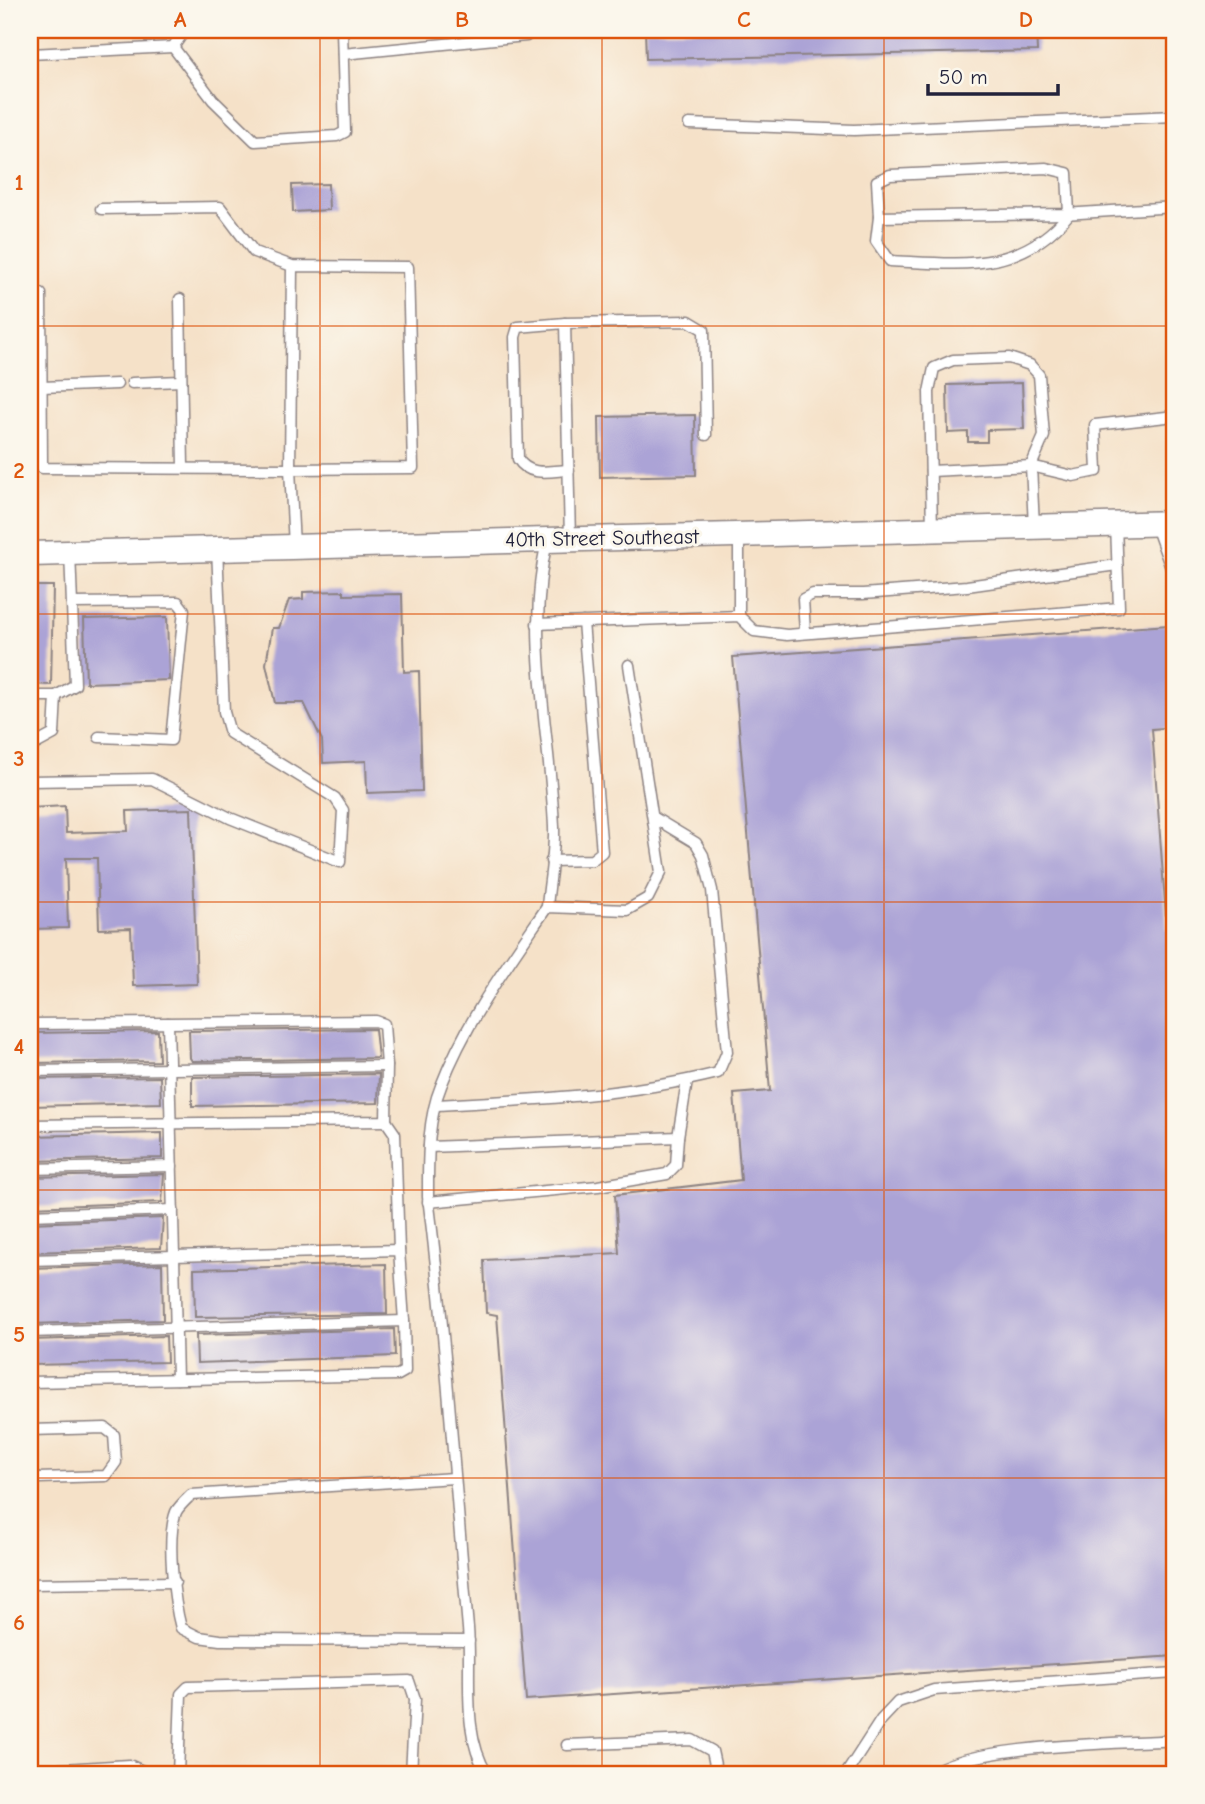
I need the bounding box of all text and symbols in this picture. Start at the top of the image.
text: A [174,6,187,33]
text: B [455,6,469,33]
text: C [737,6,751,33]
text: D [1019,6,1033,33]
scale bar [928,52,1058,96]
text: 50 m [939,65,988,89]
text: 1 [14,169,24,196]
text: 2 [13,457,25,484]
street label: 40th Street Southeast [505,524,700,552]
text: 3 [13,745,25,772]
text: 4 [14,1033,25,1060]
text: 5 [13,1321,25,1348]
text: 6 [13,1609,25,1636]

